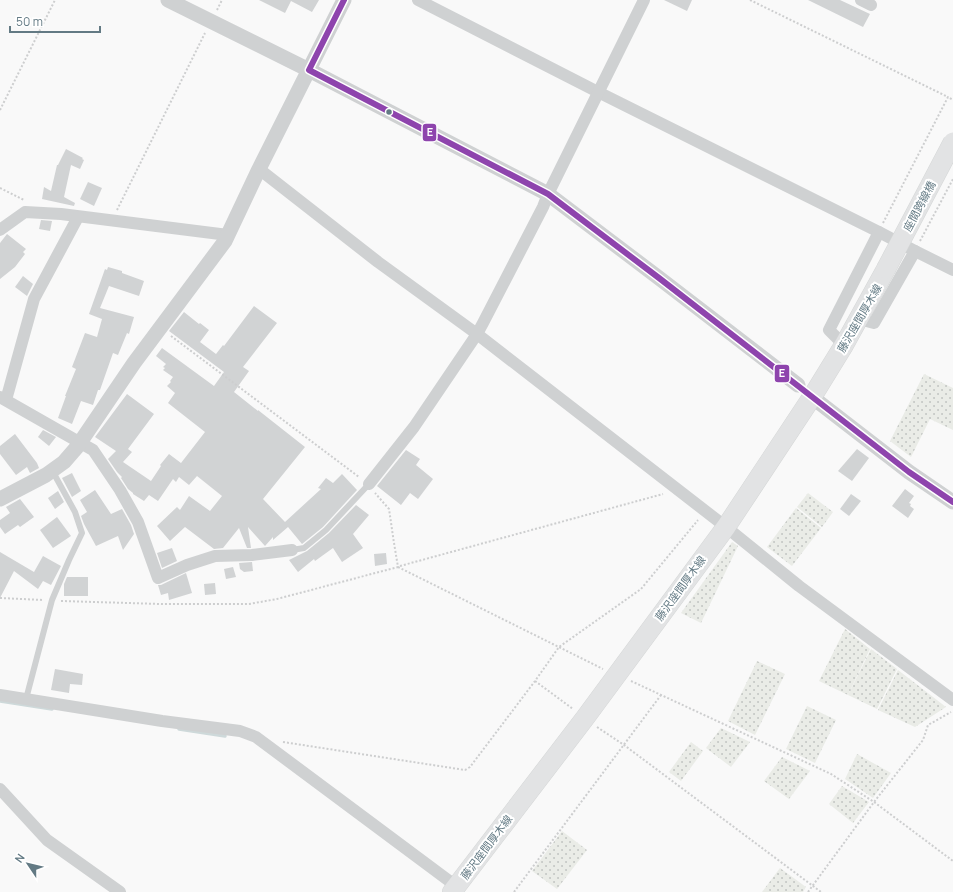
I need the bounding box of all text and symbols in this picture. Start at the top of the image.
scale bar [10,8,100,34]
text: 50 m [16,13,43,30]
unlabelled marker [384,107,394,117]
line badge: E [422,123,437,142]
text: E [427,124,433,139]
street label: 座間跨線橋 [899,178,939,234]
street label: 藤沢座間厚木線 [833,281,885,355]
line badge: E [774,364,790,383]
text: E [779,365,785,380]
street label: 藤沢座間厚木線 [651,552,709,624]
street label: 藤沢座間厚木線 [457,812,515,882]
north arrow [8,844,48,884]
text: N [11,850,28,866]

